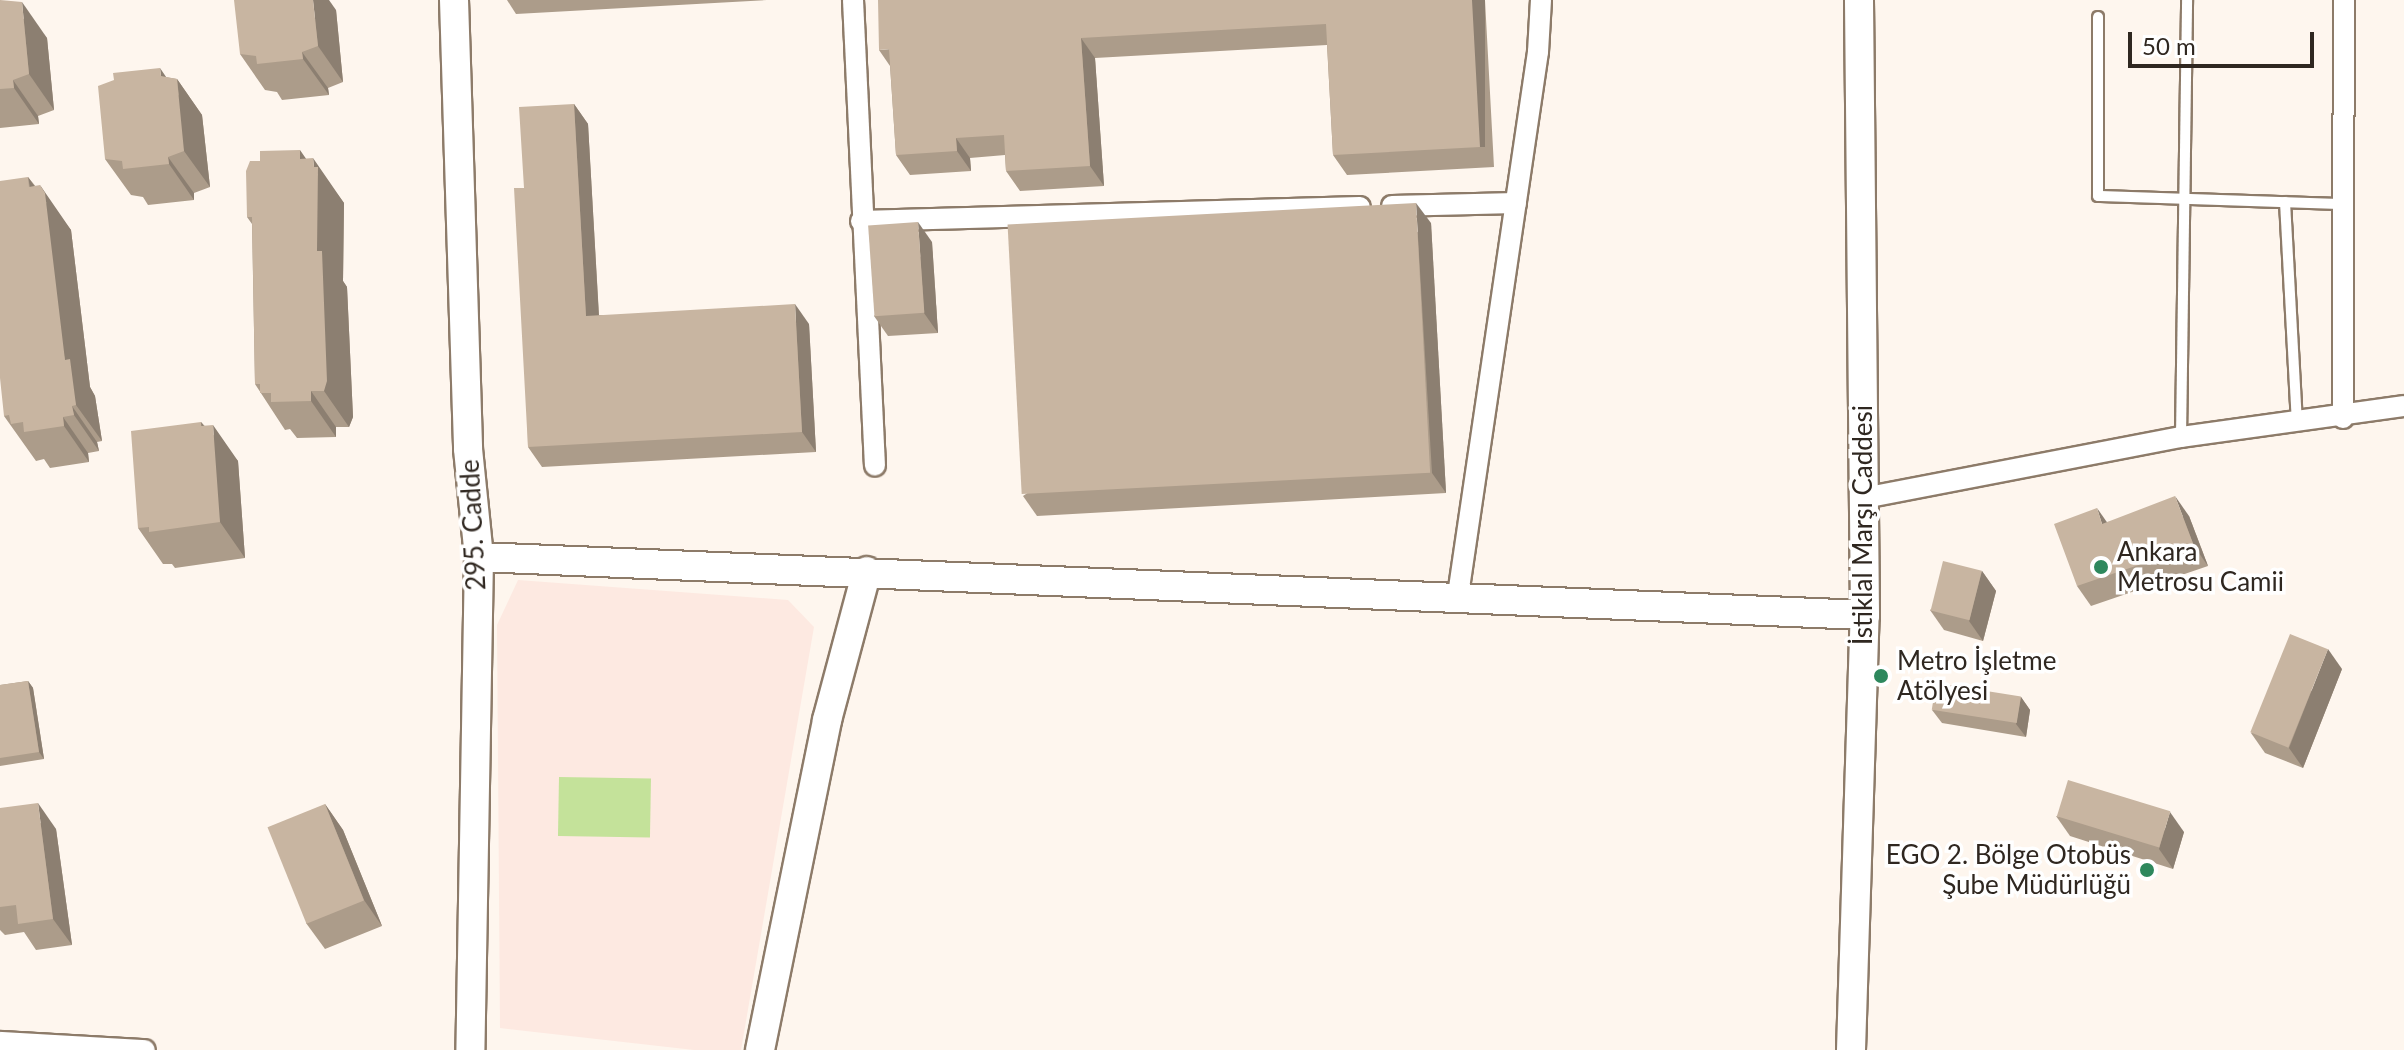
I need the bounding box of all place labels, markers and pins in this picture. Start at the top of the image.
place label: Ankara Metrosu Camii [2117,536,2284,598]
marker: Ankara Metrosu Camii [2092,558,2110,576]
place label: Metro İşletme Atölyesi [1897,645,2056,706]
marker: Metro İşletme Atölyesi [1872,667,1890,685]
place label: EGO 2. Bölge Otobüs Şube Müdürlüğü [1886,839,2131,900]
marker: EGO 2. Bölge Otobüs Şube Müdürlüğü [2138,861,2156,879]

